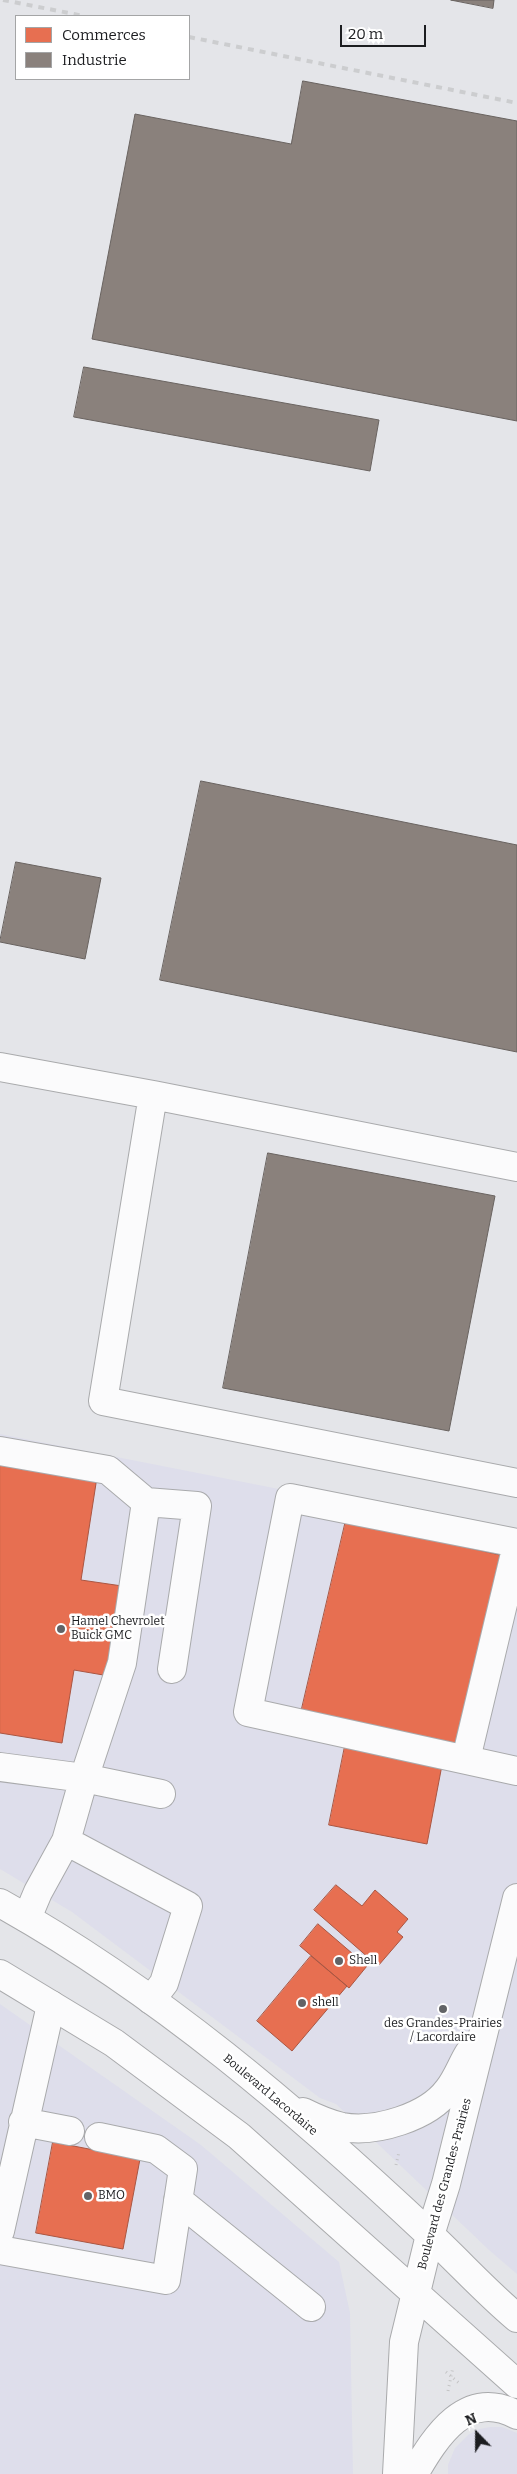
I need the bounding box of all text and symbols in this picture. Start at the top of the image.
legend [15,15,190,80]
scale bar [342,15,428,47]
text: 20 m [348,25,383,43]
text: Commerces [62,26,146,44]
text: Industrie [62,51,127,69]
place label: Hamel Chevrolet Buick GMC [71,1615,165,1643]
marker: Hamel Chevrolet Buick GMC [55,1623,67,1635]
place label: Shell [349,1954,377,1968]
marker: Shell [333,1955,345,1967]
place label: shell [312,1996,339,2010]
marker: shell [296,1997,308,2009]
marker: des Grandes-Prairies / Lacordaire [437,2003,449,2015]
place label: des Grandes-Prairies / Lacordaire [384,2017,502,2045]
street label: Boulevard Lacordaire [220,2051,320,2139]
street label: Boulevard des Grandes-Prairies [415,2097,475,2271]
place label: BMO [98,2189,125,2203]
marker: BMO [82,2190,94,2202]
north arrow [452,2409,502,2459]
text: N [463,2410,479,2430]

